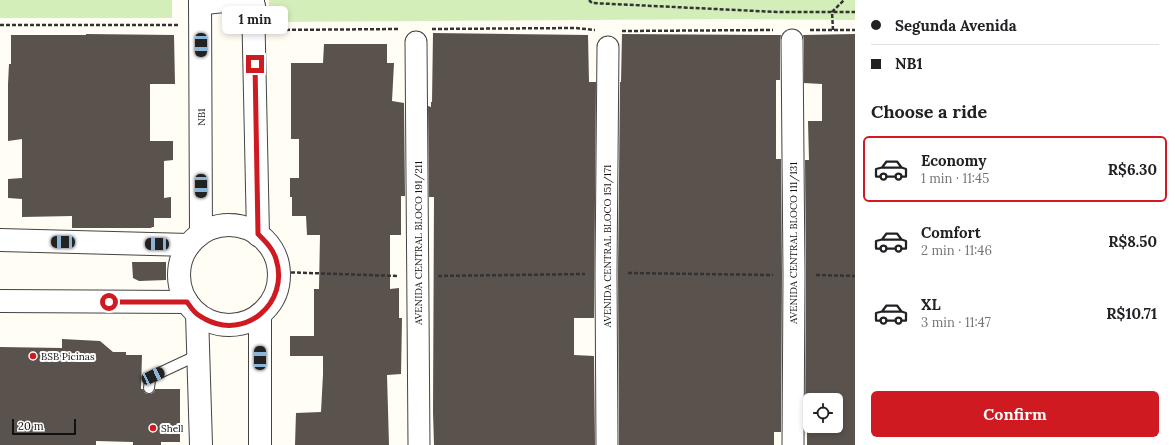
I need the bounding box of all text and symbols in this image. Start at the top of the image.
callout: 1 min [222,6,288,34]
text: 1 min [238,11,272,28]
text: Segunda Avenida [895,16,1017,35]
car [195,33,207,57]
text: NB1 [895,54,923,73]
route end [246,55,264,73]
text: Choose a ride [871,100,987,123]
street label: NB1 [195,108,208,126]
icon: car [873,151,909,187]
text: Economy [921,151,986,170]
text: R$6.30 [1108,160,1157,179]
street label: AVENIDA CENTRAL BLOCO 191/211 [412,161,425,326]
street label: AVENIDA CENTRAL BLOCO 111/131 [787,162,800,325]
street label: AVENIDA CENTRAL BLOCO 151/171 [601,164,614,329]
text: 1 min · 11:45 [921,170,989,187]
car [195,174,207,198]
icon: car [873,223,909,259]
text: Comfort [921,223,981,242]
text: R$8.50 [1108,232,1157,251]
car [51,236,75,248]
car [145,238,169,250]
text: 2 min · 11:46 [921,242,992,259]
route start [100,293,118,311]
icon: car [873,295,909,331]
text: XL [921,295,941,314]
text: R$10.71 [1106,304,1157,323]
text: 3 min · 11:47 [921,314,991,331]
car [254,346,266,370]
place label: BSB Picinas [41,350,95,363]
marker: BSB Picinas [28,351,38,361]
car [140,365,166,387]
button: Confirm [871,391,1159,437]
map controls [803,393,843,433]
button: locate [803,393,843,433]
scale bar [12,417,76,436]
text: 20 m [18,419,43,433]
place label: Shell [161,422,184,435]
marker: Shell [148,423,158,433]

